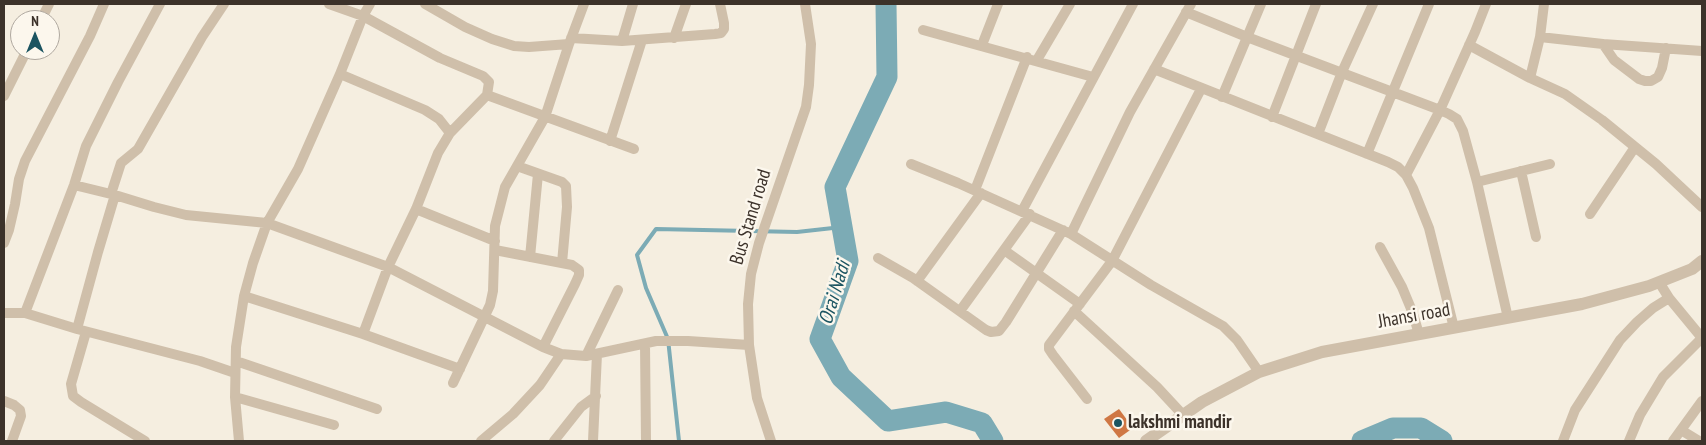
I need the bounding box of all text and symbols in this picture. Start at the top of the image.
north arrow [10,10,60,60]
text: N [31,12,39,30]
street label: Bus Stand road [726,167,776,267]
water label: Orai Nadi [814,259,856,327]
street label: Jhansi road [1376,298,1452,334]
place label: lakshmi mandir [1128,412,1232,434]
marker: lakshmi mandir [1112,417,1124,429]

